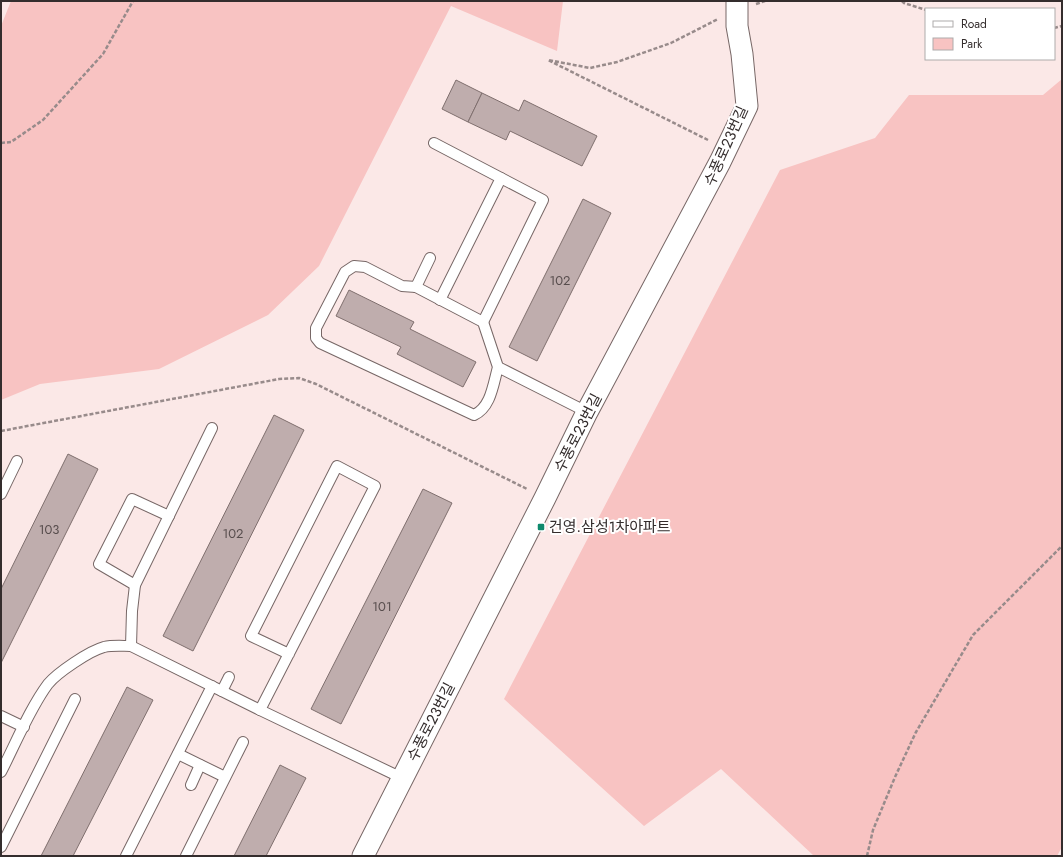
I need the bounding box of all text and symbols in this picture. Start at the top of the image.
legend [925,8,1055,60]
text: Road [961,15,987,33]
text: Park [961,35,983,53]
street label: 수풍로23번길 [699,102,753,190]
house number: 102 [549,271,571,290]
street label: 수풍로23번길 [549,390,607,476]
place label: 건영.삼성1차아파트 [549,516,671,538]
house number: 103 [39,520,59,539]
marker: 건영.삼성1차아파트 [536,522,546,532]
house number: 102 [222,524,244,543]
house number: 101 [372,597,392,616]
street label: 수풍로23번길 [402,679,460,765]

